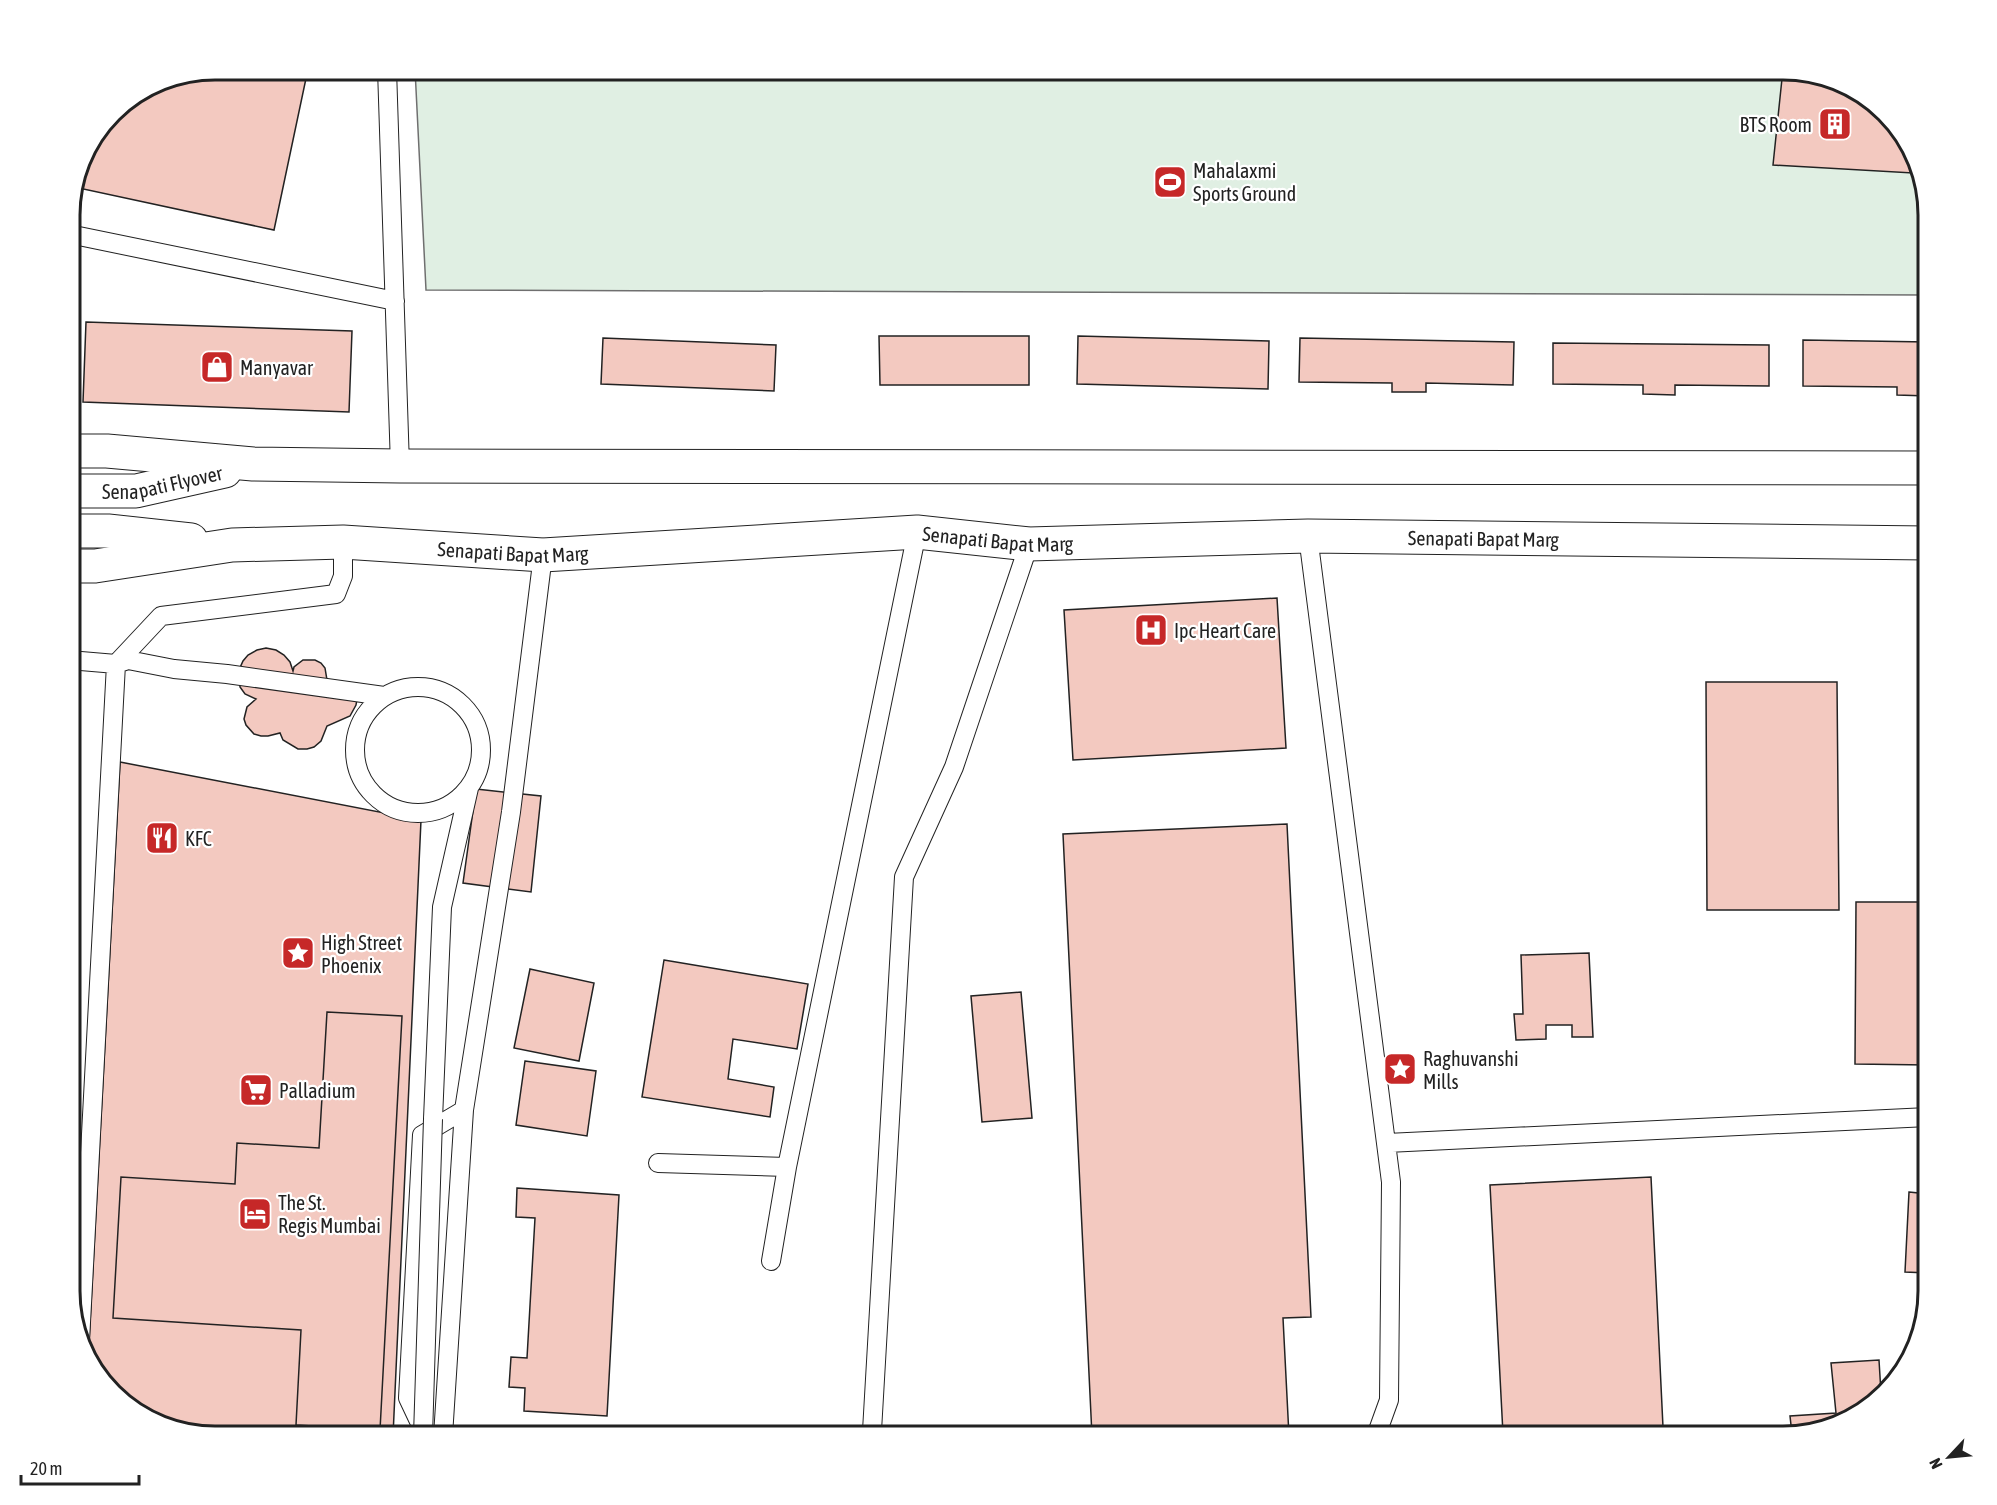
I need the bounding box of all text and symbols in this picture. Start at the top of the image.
building icon: BTS Room [1817,106,1853,142]
place label: BTS Room [1739,113,1812,136]
place label: Mahalaxmi Sports Ground [1193,159,1296,205]
sports icon: Mahalaxmi Sports Ground [1152,164,1188,200]
shop icon: Manyavar [199,349,235,385]
place label: Manyavar [240,356,314,379]
street label: Senapati Flyover [102,460,225,503]
street label: Senapati Bapat Marg [921,521,1074,556]
street label: Senapati Bapat Marg [1408,526,1560,550]
street label: Senapati Bapat Marg [437,537,590,567]
hospital icon: Ipc Heart Care [1133,612,1169,648]
place label: Ipc Heart Care [1174,619,1276,642]
restaurant icon: KFC [144,820,180,856]
place label: KFC [185,827,212,850]
place label: High Street Phoenix [321,931,402,977]
place icon: High Street Phoenix [280,935,316,971]
place label: Raghuvanshi Mills [1423,1047,1519,1093]
place icon: Raghuvanshi Mills [1382,1051,1418,1087]
supermarket icon: Palladium [238,1072,274,1108]
place label: Palladium [279,1079,356,1102]
place label: The St. Regis Mumbai [278,1191,381,1237]
hotel icon: The St. Regis Mumbai [237,1196,273,1232]
north arrow [1919,1427,1979,1487]
scale bar [21,1448,140,1486]
text: N [1925,1455,1946,1472]
text: 20 m [30,1458,62,1479]

